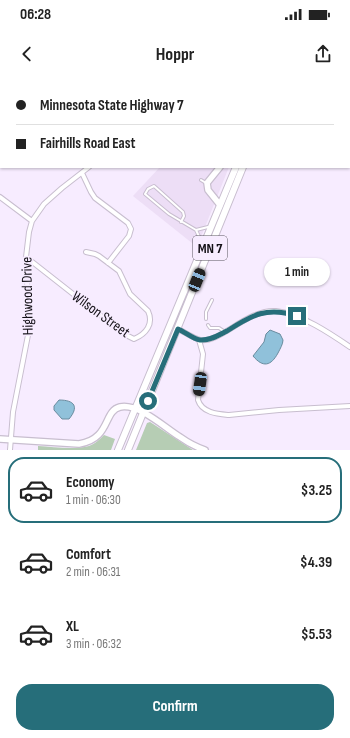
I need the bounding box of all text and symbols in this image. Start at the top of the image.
text: 06:28 [20,5,51,24]
icon: back [16,43,38,65]
icon: share [312,43,334,65]
text: Hoppr [156,44,194,65]
text: Minnesota State Highway 7 [40,96,184,115]
text: Fairhills Road East [40,134,135,153]
road number: MN 7 [193,236,227,260]
street label: Highwood Drive [17,257,38,335]
callout: 1 min [264,258,330,286]
text: 1 min [285,264,309,280]
car [187,267,207,293]
street label: Wilson Street [68,287,134,342]
route end [288,307,306,325]
car [192,371,208,397]
route start [139,392,157,410]
icon: car [18,472,54,508]
text: Economy [66,473,115,492]
text: $3.25 [301,481,332,500]
text: 1 min · 06:30 [66,492,121,508]
icon: car [18,544,54,580]
text: Comfort [66,545,111,564]
text: $4.39 [300,553,332,572]
text: 2 min · 06:31 [66,564,120,580]
icon: car [18,616,54,652]
text: XL [66,617,79,636]
text: $5.53 [301,625,332,644]
text: 3 min · 06:32 [66,636,121,652]
button: Confirm [16,684,334,730]

